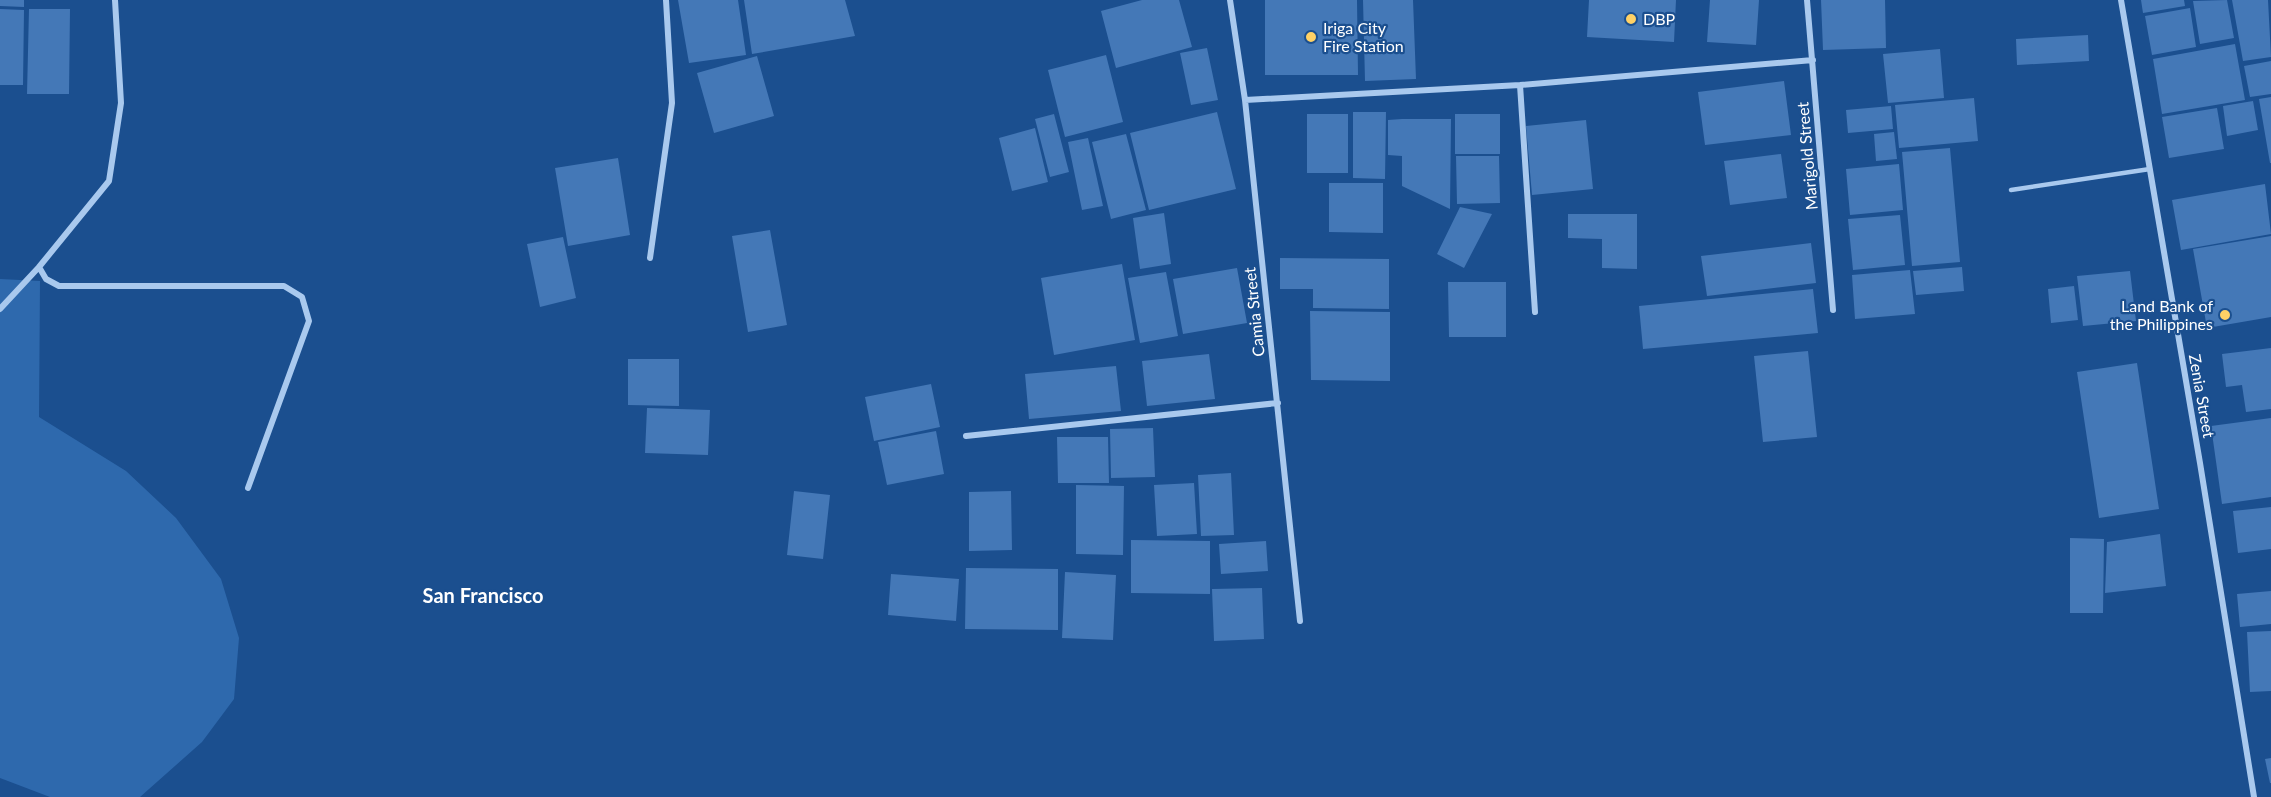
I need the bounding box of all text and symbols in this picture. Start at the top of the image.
place label: DBP [1643,9,1676,28]
marker: DBP [1624,12,1638,26]
place label: Iriga City Fire Station [1323,18,1404,55]
marker: Iriga City Fire Station [1304,30,1318,44]
street label: Marigold Street [1792,101,1821,211]
street label: Camia Street [1239,266,1268,358]
place label: Land Bank of the Philippines [2110,296,2213,333]
marker: Land Bank of the Philippines [2218,308,2232,322]
street label: Zenia Street [2186,353,2219,439]
district label: San Francisco [423,583,543,607]

